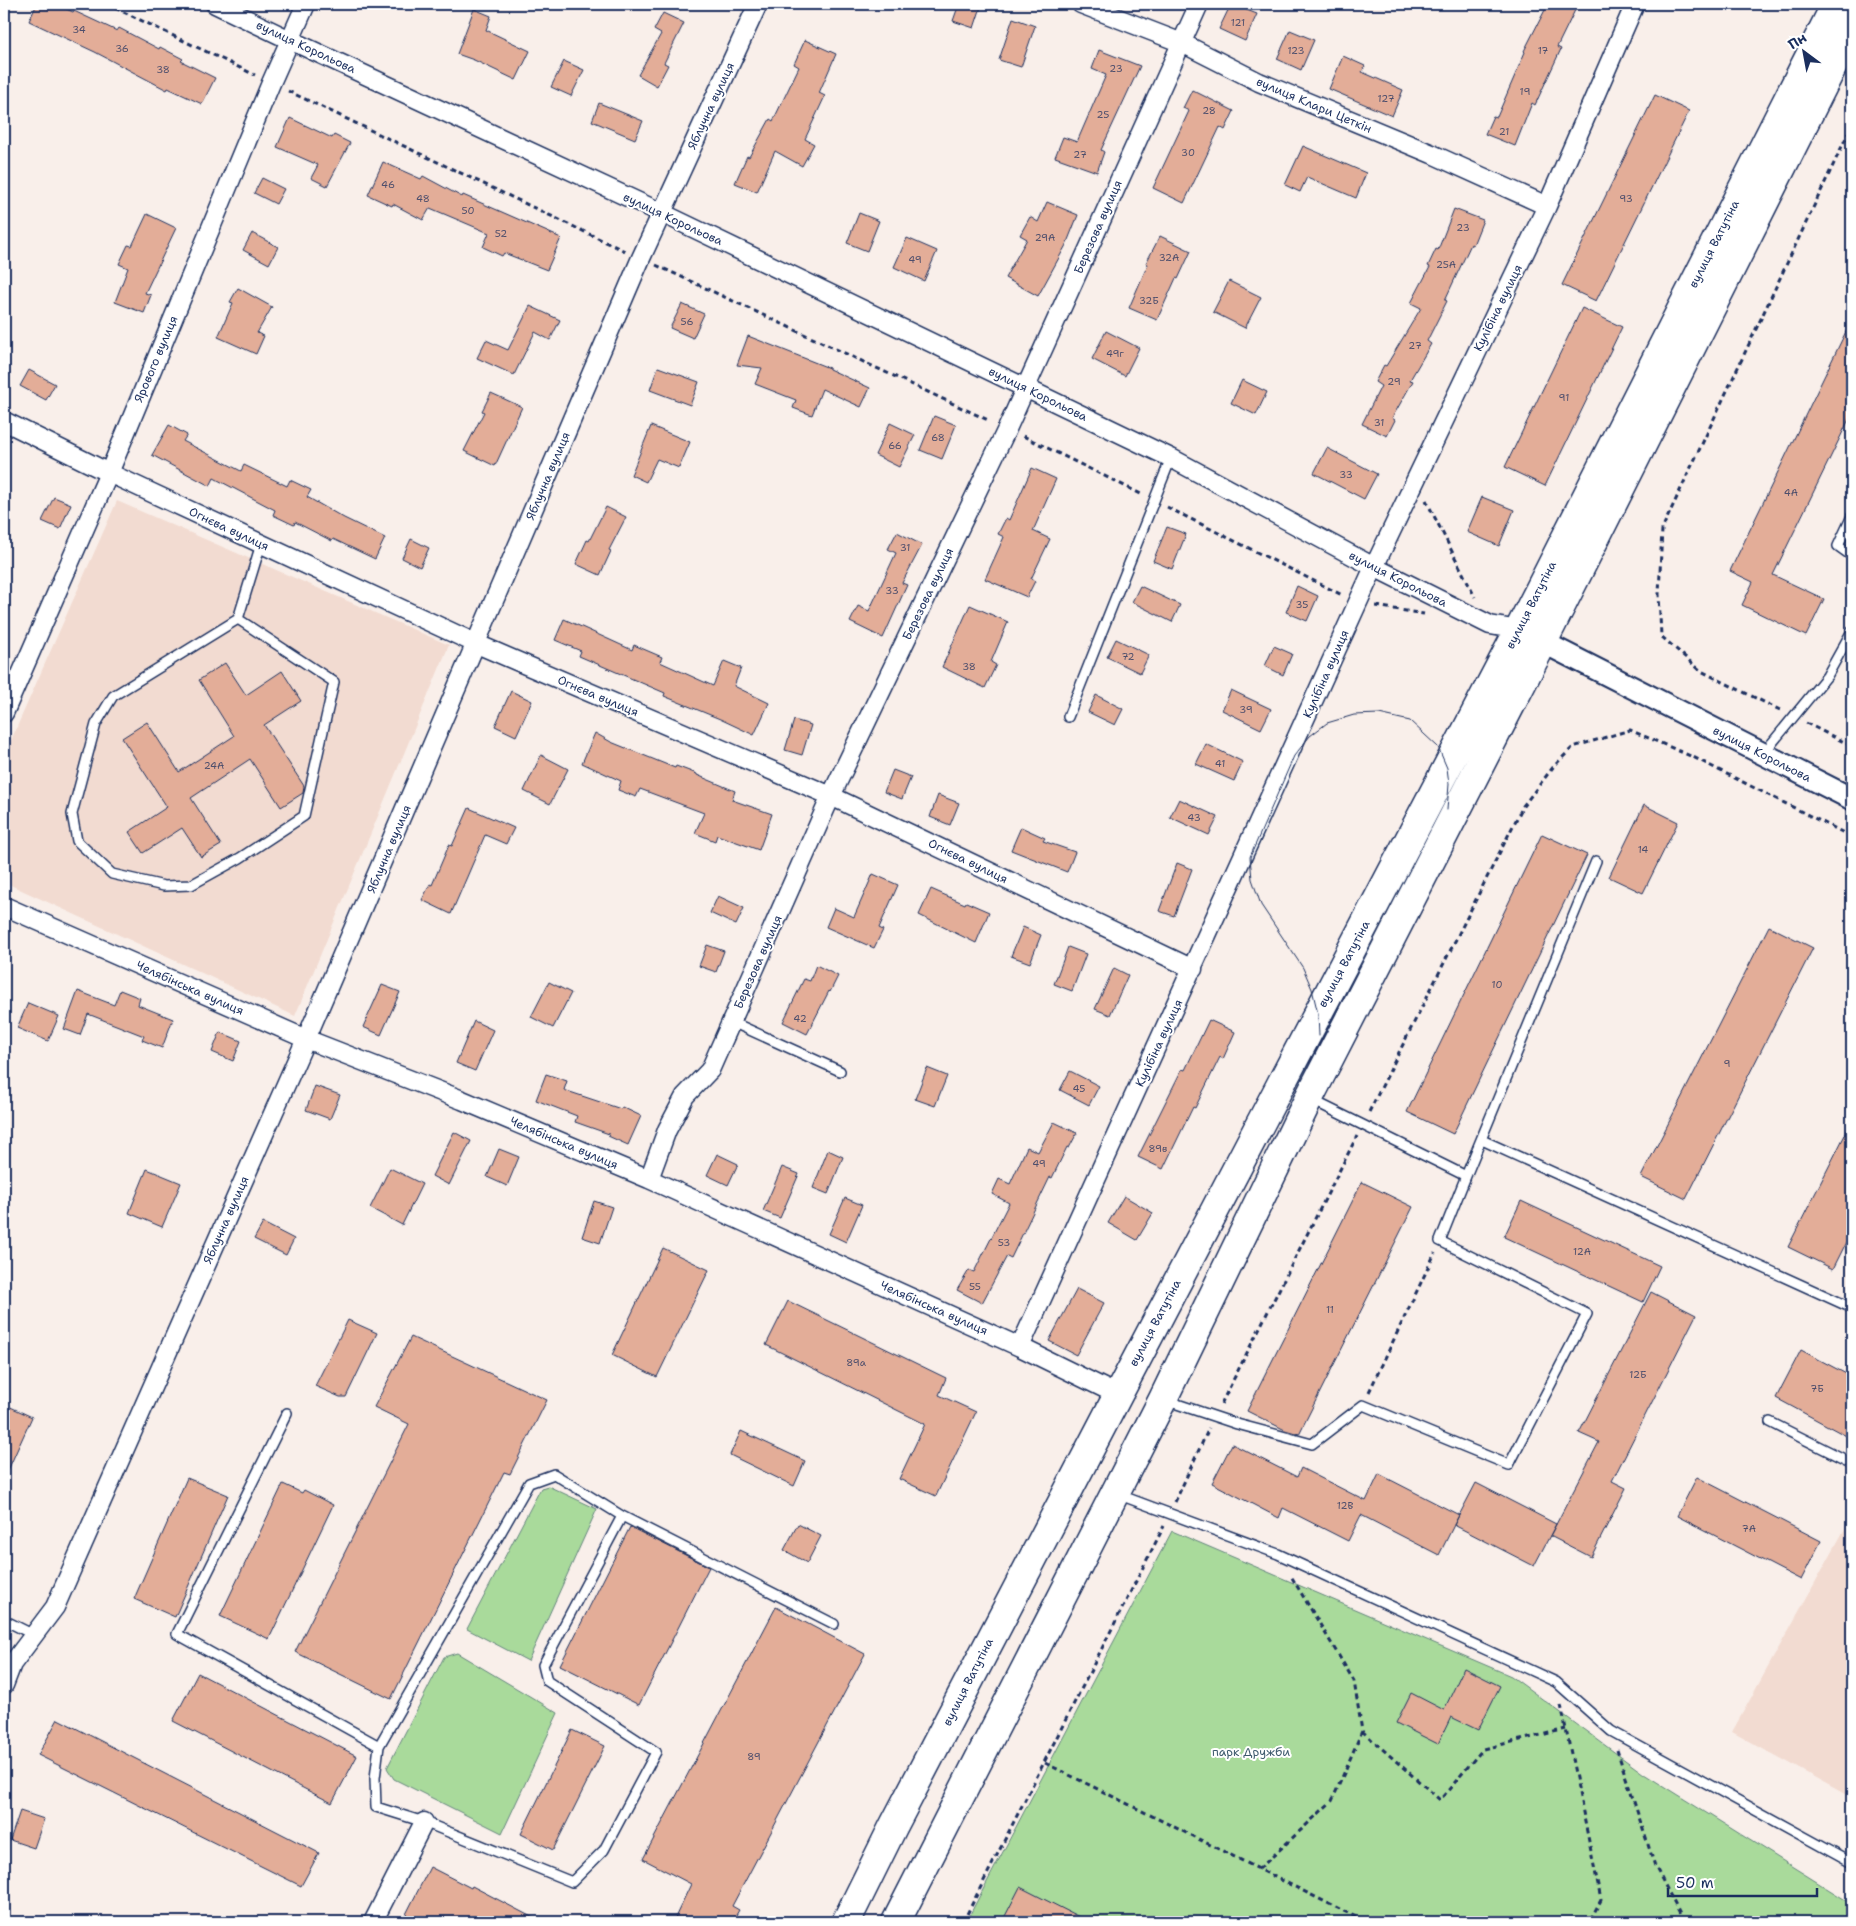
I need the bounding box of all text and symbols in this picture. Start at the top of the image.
house number: 121 [1231,16,1245,29]
street label: вулиця Корольова [254,17,359,77]
house number: 34 [72,23,86,36]
north arrow [1778,28,1828,78]
text: Пн [1784,28,1810,54]
house number: 36 [115,42,129,55]
house number: 123 [1287,44,1305,57]
house number: 17 [1538,44,1548,57]
street label: Яблучна вулиця [684,60,738,152]
house number: 23 [1109,62,1123,75]
house number: 38 [156,63,170,76]
street label: вулиця Клари Цеткін [1254,73,1374,137]
house number: 19 [1520,85,1530,98]
house number: 127 [1378,92,1394,105]
house number: 28 [1202,104,1216,117]
house number: 25 [1097,108,1109,121]
house number: 21 [1499,125,1509,138]
house number: 30 [1181,146,1195,159]
house number: 27 [1073,148,1087,161]
house number: 46 [381,178,395,191]
street label: Березова вулиця [1070,178,1126,276]
street label: вулиця Корольова [621,189,726,249]
house number: 48 [416,192,430,205]
house number: 93 [1619,192,1633,205]
street label: вулиця Ватутіна [1685,197,1743,290]
house number: 50 [461,204,475,217]
house number: 23 [1456,221,1470,234]
house number: 52 [495,227,507,240]
house number: 29А [1035,231,1055,244]
house number: 32А [1159,251,1179,264]
house number: 49 [908,253,922,266]
house number: 25А [1436,258,1456,271]
street label: Кулібіна вулиця [1470,262,1526,354]
house number: 32Б [1139,294,1159,307]
street label: Ярового вулиця [130,313,182,405]
house number: 56 [681,315,693,328]
house number: 27 [1408,339,1422,352]
house number: 49г [1106,347,1125,360]
street label: вулиця Корольова [986,363,1091,425]
house number: 29 [1387,375,1401,388]
house number: 91 [1559,391,1569,404]
house number: 31 [1374,416,1384,429]
street label: Яблучна вулиця [522,429,574,523]
house number: 68 [931,431,945,444]
house number: 66 [888,439,902,452]
house number: 33 [1339,468,1353,481]
house number: 4А [1784,486,1798,499]
street label: Огнєва вулиця [186,503,272,555]
house number: 31 [900,541,910,554]
street label: Березова вулиця [899,545,957,643]
street label: вулиця Корольова [1346,547,1450,611]
street label: вулиця Ватутіна [1502,558,1560,651]
house number: 33 [885,584,899,597]
house number: 35 [1296,598,1308,611]
street label: Кулібіна вулиця [1299,627,1353,721]
house number: 72 [1121,650,1135,663]
house number: 38 [962,660,976,673]
street label: Огнєва вулиця [555,672,641,720]
house number: 39 [1239,703,1253,716]
street label: вулиця Корольова [1710,722,1814,786]
house number: 41 [1215,757,1225,770]
house number: 24А [204,759,224,772]
street label: Яблучна вулиця [363,802,415,896]
house number: 43 [1187,811,1201,824]
street label: Огнєва вулиця [926,835,1010,887]
house number: 14 [1638,843,1648,856]
street label: Березова вулиця [730,913,786,1011]
street label: вулиця Ватутіна [1314,917,1374,1010]
street label: Челябінська вулиця [134,957,246,1019]
house number: 10 [1492,978,1502,991]
street label: Кулібіна вулиця [1132,997,1186,1089]
house number: 42 [793,1012,807,1025]
house number: 9 [1724,1057,1731,1070]
house number: 45 [1073,1082,1085,1095]
street label: Челябінська вулиця [507,1113,621,1173]
house number: 89в [1149,1142,1167,1155]
house number: 49 [1032,1157,1046,1170]
street label: Яблучна вулиця [199,1174,253,1266]
house number: 53 [998,1236,1010,1249]
house number: 12А [1573,1245,1591,1258]
street label: вулиця Ватутіна [1125,1276,1185,1369]
street label: Челябінська вулиця [878,1277,990,1339]
house number: 55 [969,1280,981,1293]
house number: 11 [1326,1303,1334,1316]
house number: 89а [846,1356,867,1369]
house number: 12Б [1629,1368,1647,1381]
house number: 7Б [1810,1382,1824,1395]
house number: 12В [1337,1499,1353,1512]
house number: 7А [1742,1522,1756,1535]
street label: вулиця Ватутіна [939,1635,997,1728]
park label: парк Дружби [1212,1744,1290,1760]
house number: 89 [747,1750,761,1763]
scale bar [1668,1866,1817,1898]
text: 50 m [1676,1873,1714,1893]

